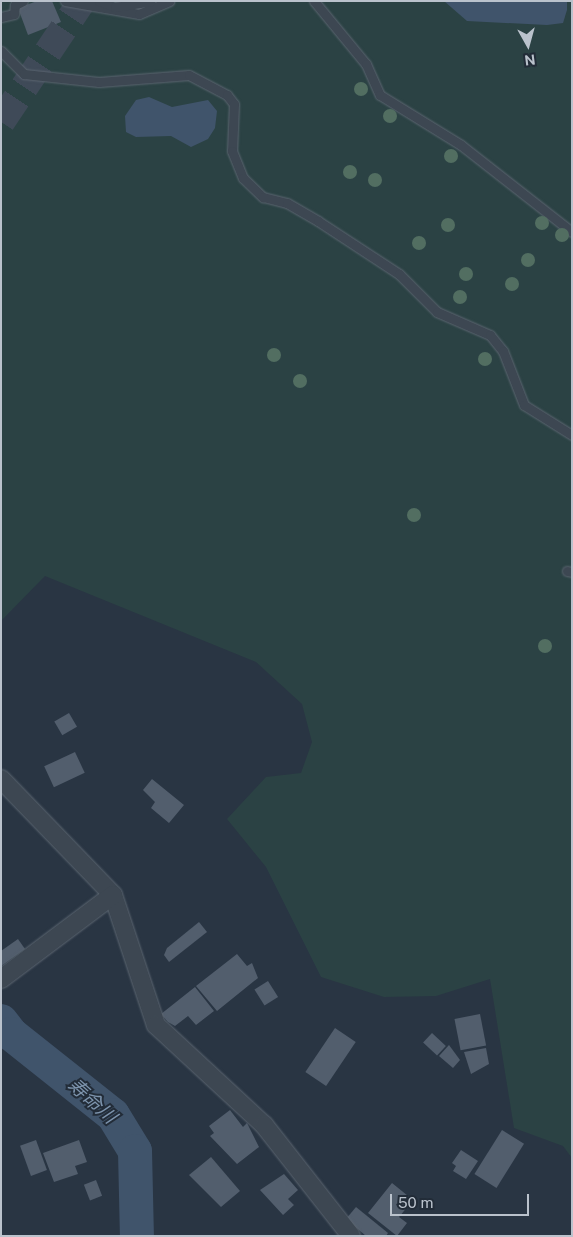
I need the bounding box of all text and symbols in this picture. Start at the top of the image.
north arrow [503,20,553,70]
text: N [523,51,536,68]
water label: 寿命川 [63,1073,121,1129]
scale bar [393,1184,532,1216]
text: 50 m [398,1194,433,1211]

